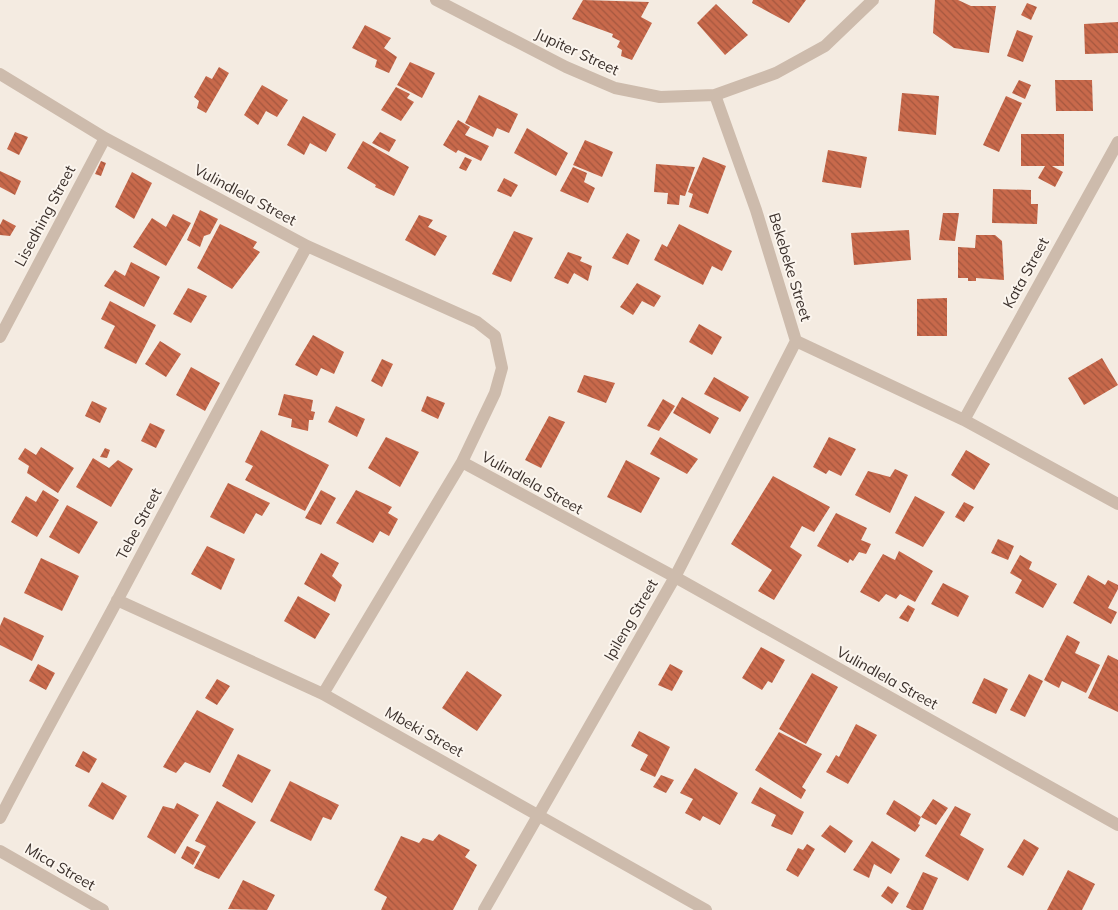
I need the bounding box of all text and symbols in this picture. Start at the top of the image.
street label: Jupiter Street [532,24,622,79]
street label: Vulindlela Street [191,160,300,229]
street label: Lisedhing Street [10,162,79,270]
street label: Bekebeke Street [765,210,816,323]
street label: Kata Street [998,234,1053,312]
street label: Vulindlela Street [478,447,586,518]
street label: Tebe Street [112,485,165,563]
street label: Ipileng Street [599,575,662,664]
street label: Vulindlela Street [833,642,941,713]
street label: Mbeki Street [382,702,467,761]
street label: Mica Street [22,839,99,894]

